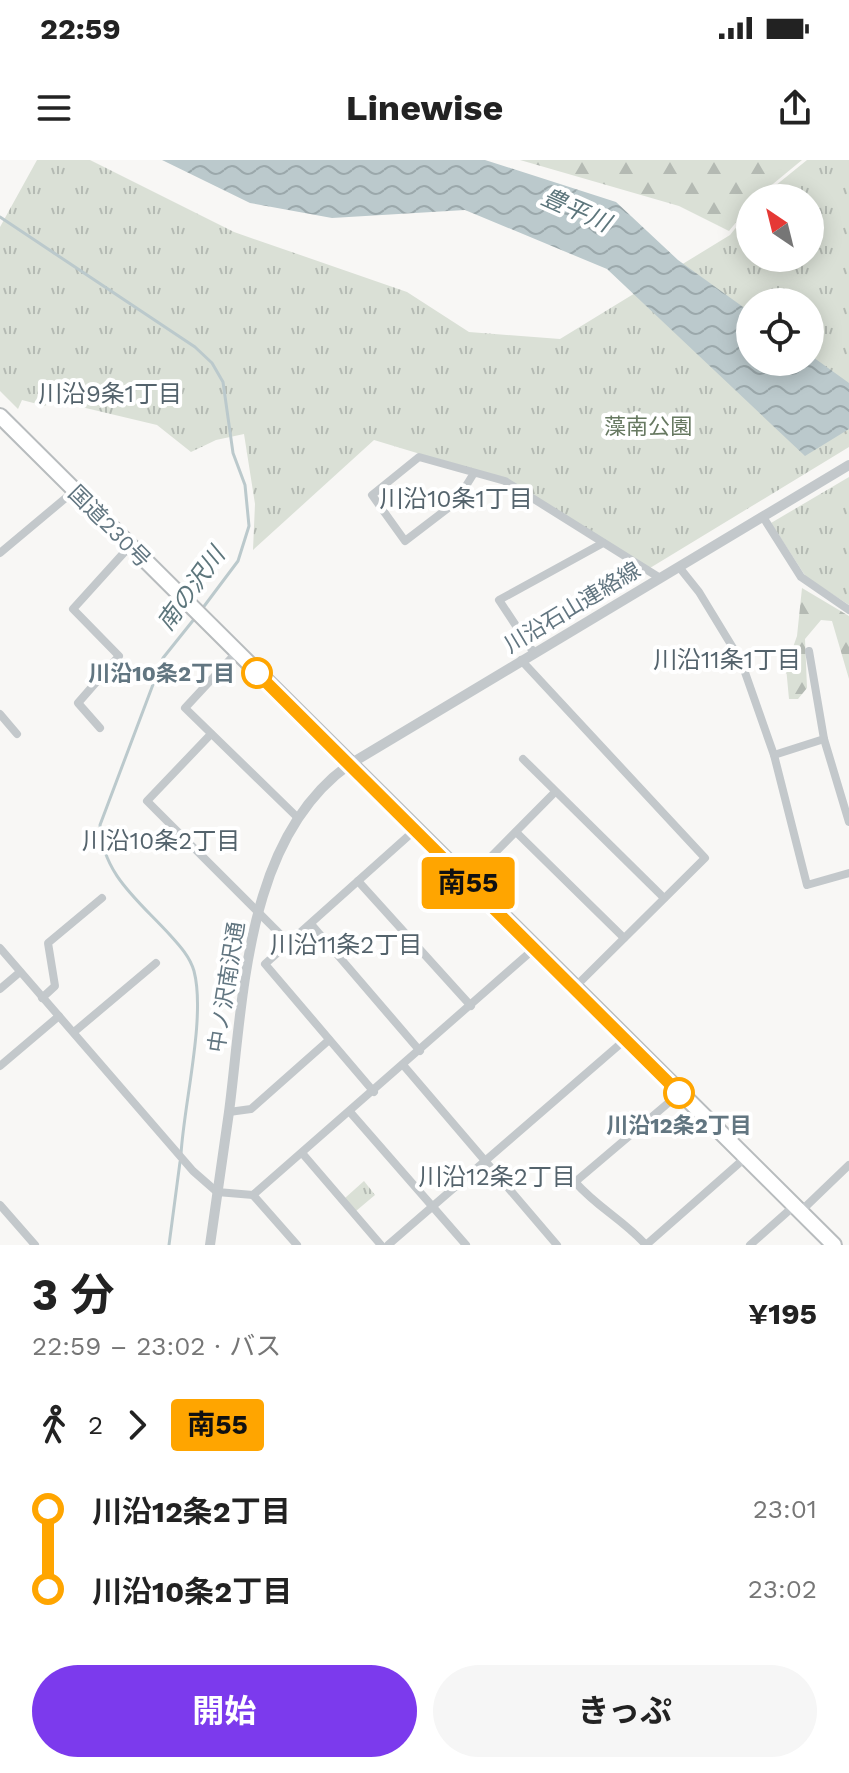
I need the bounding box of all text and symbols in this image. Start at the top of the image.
text: 22:59 [40,11,121,46]
icon: menu [32,86,76,130]
icon: share [773,86,817,130]
text: Linewise [346,87,503,129]
water label: 豊平川 [537,183,617,239]
north arrow [736,184,824,272]
map controls [736,184,824,376]
button: locate [736,288,824,376]
district label: 川沿9条1丁目 [38,380,182,408]
park label: 藻南公園 [604,414,692,439]
street label: 国道230号 [64,480,156,572]
district label: 川沿10条1丁目 [379,485,533,513]
water label: 南の沢川 [151,540,232,636]
street label: 川沿石山連絡線 [500,557,645,658]
district label: 川沿11条1丁目 [653,646,801,674]
marker: 川沿10条2丁目 [242,658,272,688]
place label: 川沿10条2丁目 [88,661,235,686]
district label: 川沿10条2丁目 [82,827,240,855]
line badge: 南55 [422,857,514,909]
text: 南55 [438,866,498,899]
street label: 中ノ沢南沢通 [204,920,249,1054]
district label: 川沿11条2丁目 [270,931,422,959]
marker: 川沿12条2丁目 [664,1078,694,1108]
place label: 川沿12条2丁目 [606,1113,752,1138]
district label: 川沿12条2丁目 [418,1163,576,1191]
text: 3 分 [32,1269,115,1321]
text: ¥195 [748,1296,817,1331]
text: 22:59 – 23:02 · バス [32,1331,281,1361]
icon: walk [32,1403,76,1447]
icon: forward [115,1403,159,1447]
text: 南55 [187,1408,248,1441]
text: 2 [88,1410,103,1440]
text: 川沿12条2丁目 [92,1494,291,1529]
text: 23:01 [753,1494,817,1524]
text: 川沿10条2丁目 [92,1574,292,1609]
text: 23:02 [748,1574,817,1604]
button: 開始 [32,1665,417,1757]
button: きっぷ [433,1665,817,1757]

